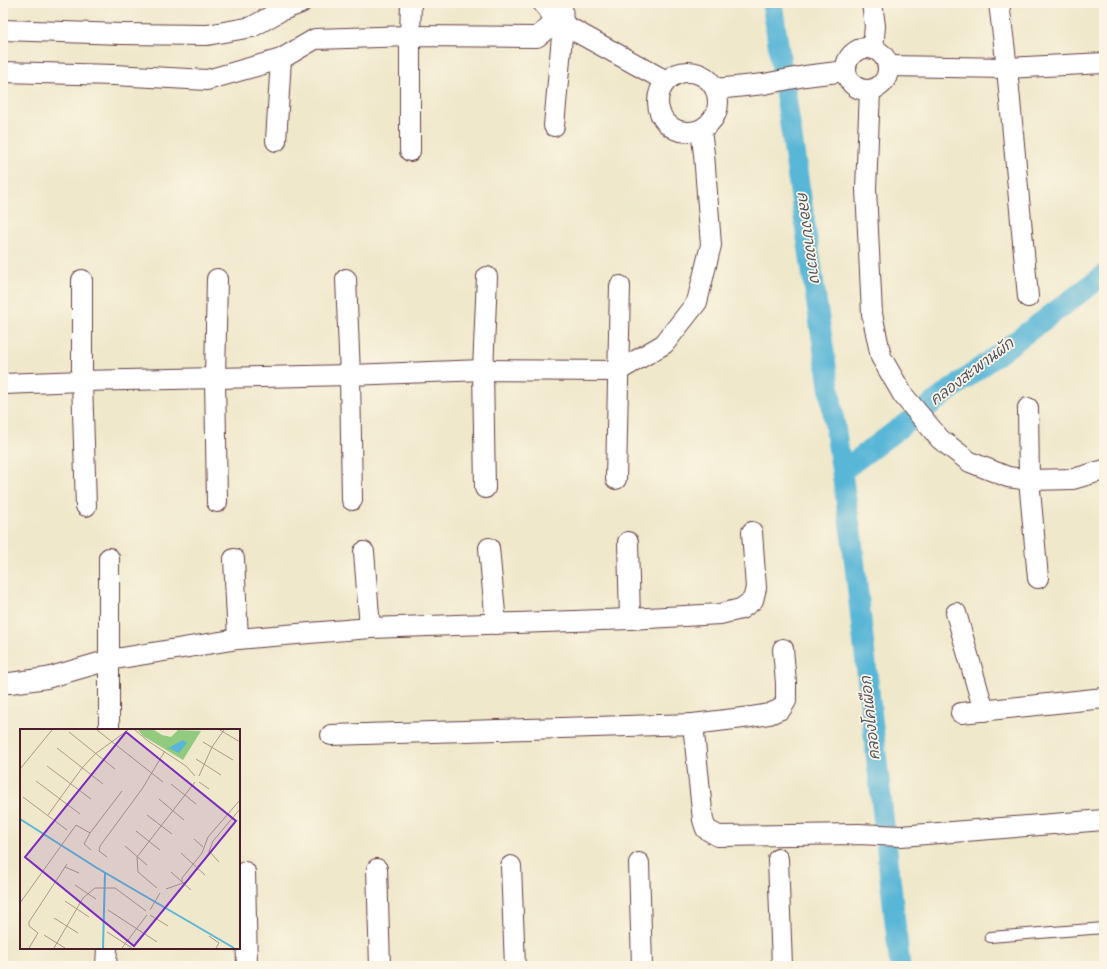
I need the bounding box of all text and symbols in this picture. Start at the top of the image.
water label: คลองบางขวาง [790,190,824,285]
water label: คลองสะพานผัก [926,333,1021,412]
water label: คลองโคเผือก [856,674,887,761]
inset map [20,729,240,949]

